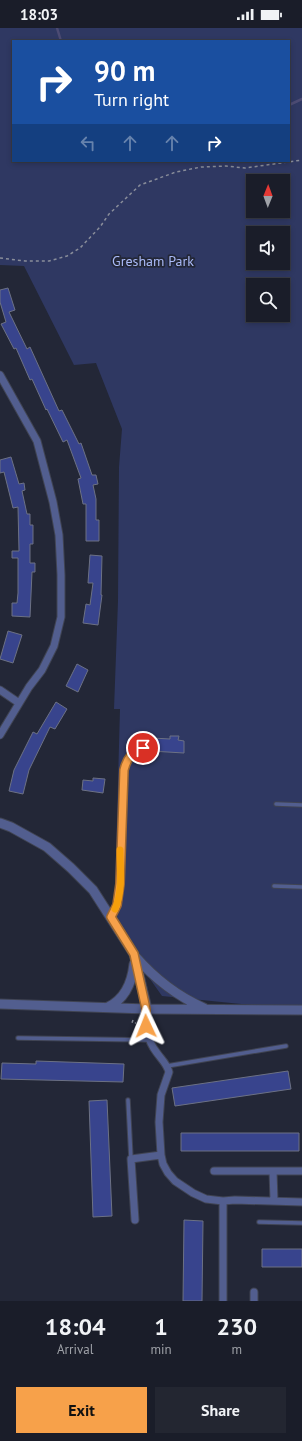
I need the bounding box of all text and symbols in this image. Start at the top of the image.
text: 18:03 [20,5,58,24]
text: 90 m [94,52,155,89]
icon: right [28,56,80,108]
text: Turn right [94,88,169,111]
icon: left [77,132,99,154]
icon: ahead [119,132,141,154]
icon: ahead [161,132,183,154]
icon: right [203,132,225,154]
north arrow [246,174,290,218]
map controls [246,174,290,322]
button: sound [246,226,290,270]
park label: Gresham Park [112,252,194,270]
button: search [246,278,290,322]
pin [126,731,160,765]
icon: arrive [132,737,154,759]
position arrow [125,1005,167,1047]
text: 18:04 [45,1311,106,1342]
text: 1 [154,1311,168,1342]
text: 230 [216,1311,257,1342]
text: Arrival [57,1341,93,1358]
text: min [150,1341,172,1358]
text: m [232,1341,242,1358]
button: Exit [16,1387,147,1433]
button: Share [155,1387,286,1433]

